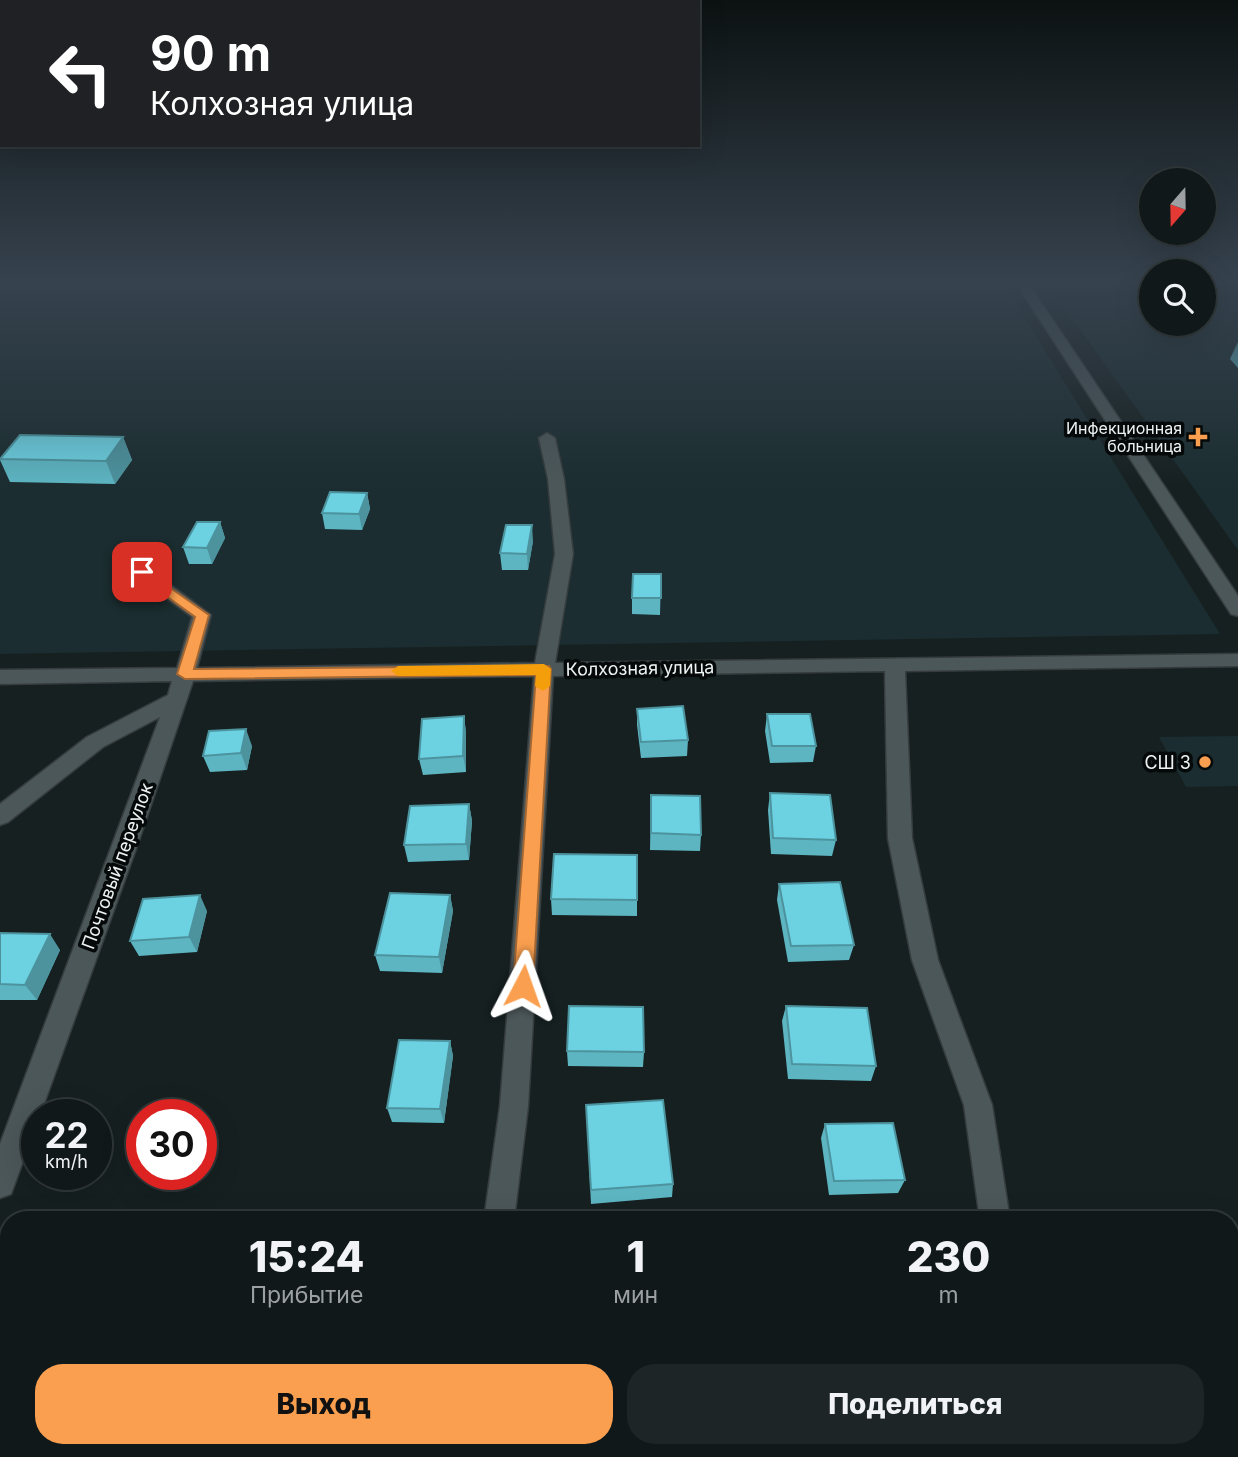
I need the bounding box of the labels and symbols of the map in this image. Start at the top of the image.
north arrow [1139,168,1216,245]
place label: Инфекционная больница [1066,418,1182,456]
marker: Инфекционная больница [1188,427,1208,447]
pin [112,542,172,602]
street label: Колхозная улица [566,656,714,680]
place label: СШ 3 [1144,752,1191,773]
marker: СШ 3 [1197,754,1213,770]
street label: Почтовый переулок [77,780,157,952]
position arrow [486,949,560,1023]
speed limit sign: 30 [126,1099,217,1190]

